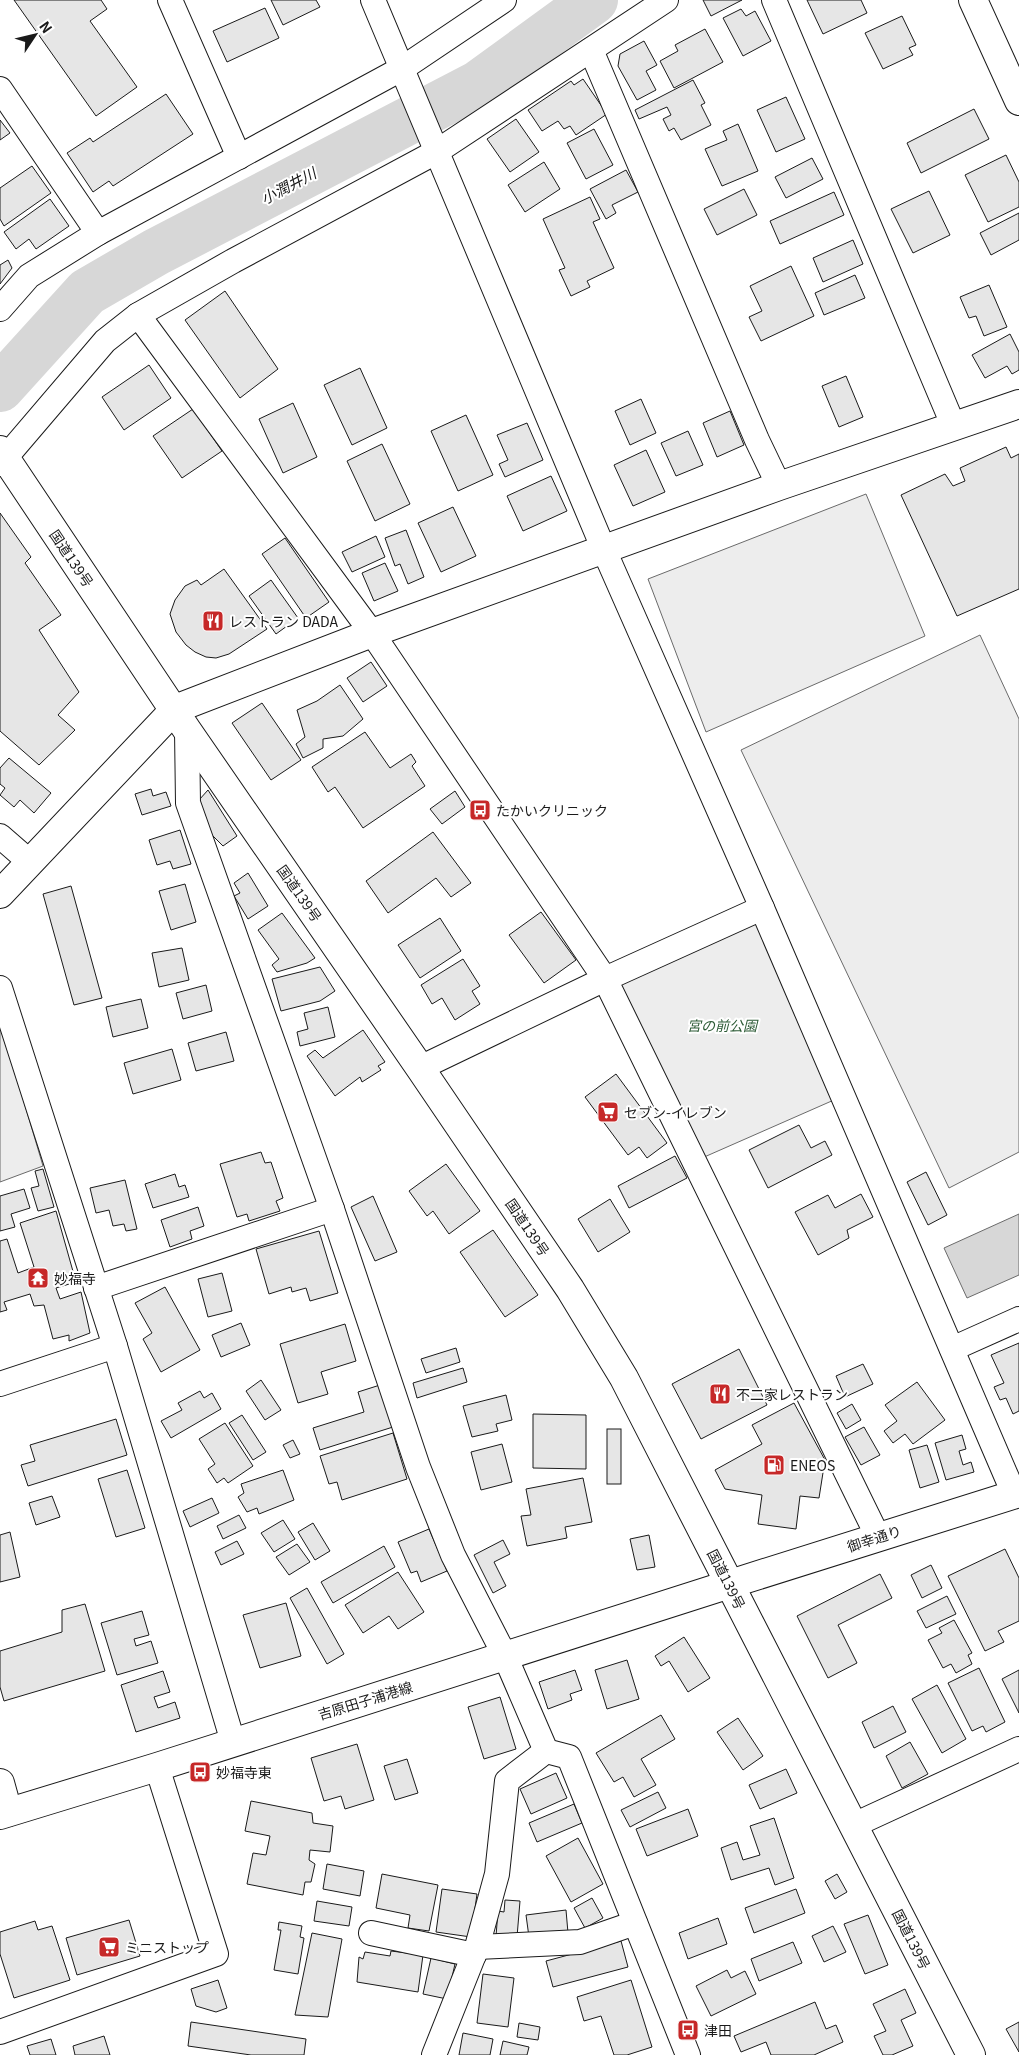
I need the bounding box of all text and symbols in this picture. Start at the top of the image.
north arrow [10,10,60,60]
text: N [35,17,58,37]
water label: 小潤井川 [257,161,321,208]
street label: 国道139号 [45,525,99,591]
restaurant icon: レストラン DADA [201,609,225,633]
place label: レストラン DADA [229,611,339,631]
bus stop icon: たかいクリニック [468,798,492,822]
place label: たかいクリニック [496,800,608,820]
street label: 国道139号 [273,861,327,925]
park label: 宮の前公園 [687,1015,759,1035]
supermarket icon: セブン-イレブン [596,1100,620,1124]
place label: セブン-イレブン [624,1102,727,1122]
street label: 国道139号 [501,1194,555,1260]
temple icon: 妙福寺 [26,1266,50,1290]
place label: 妙福寺 [54,1268,96,1288]
restaurant icon: 不二家レストラン [708,1382,732,1406]
place label: 不二家レストラン [736,1384,848,1404]
fuel station icon: ENEOS [762,1453,786,1477]
place label: ENEOS [790,1455,835,1475]
street label: 御幸通り [844,1520,904,1556]
street label: 国道139号 [703,1545,751,1613]
street label: 吉原田子浦港線 [315,1676,415,1724]
bus stop icon: 妙福寺東 [188,1760,212,1784]
place label: 妙福寺東 [216,1762,272,1782]
street label: 国道139号 [888,1905,936,1973]
supermarket icon: ミニストップ [97,1935,121,1959]
place label: ミニストップ [125,1937,209,1957]
bus stop icon: 津田 [676,2018,700,2042]
place label: 津田 [704,2020,732,2040]

